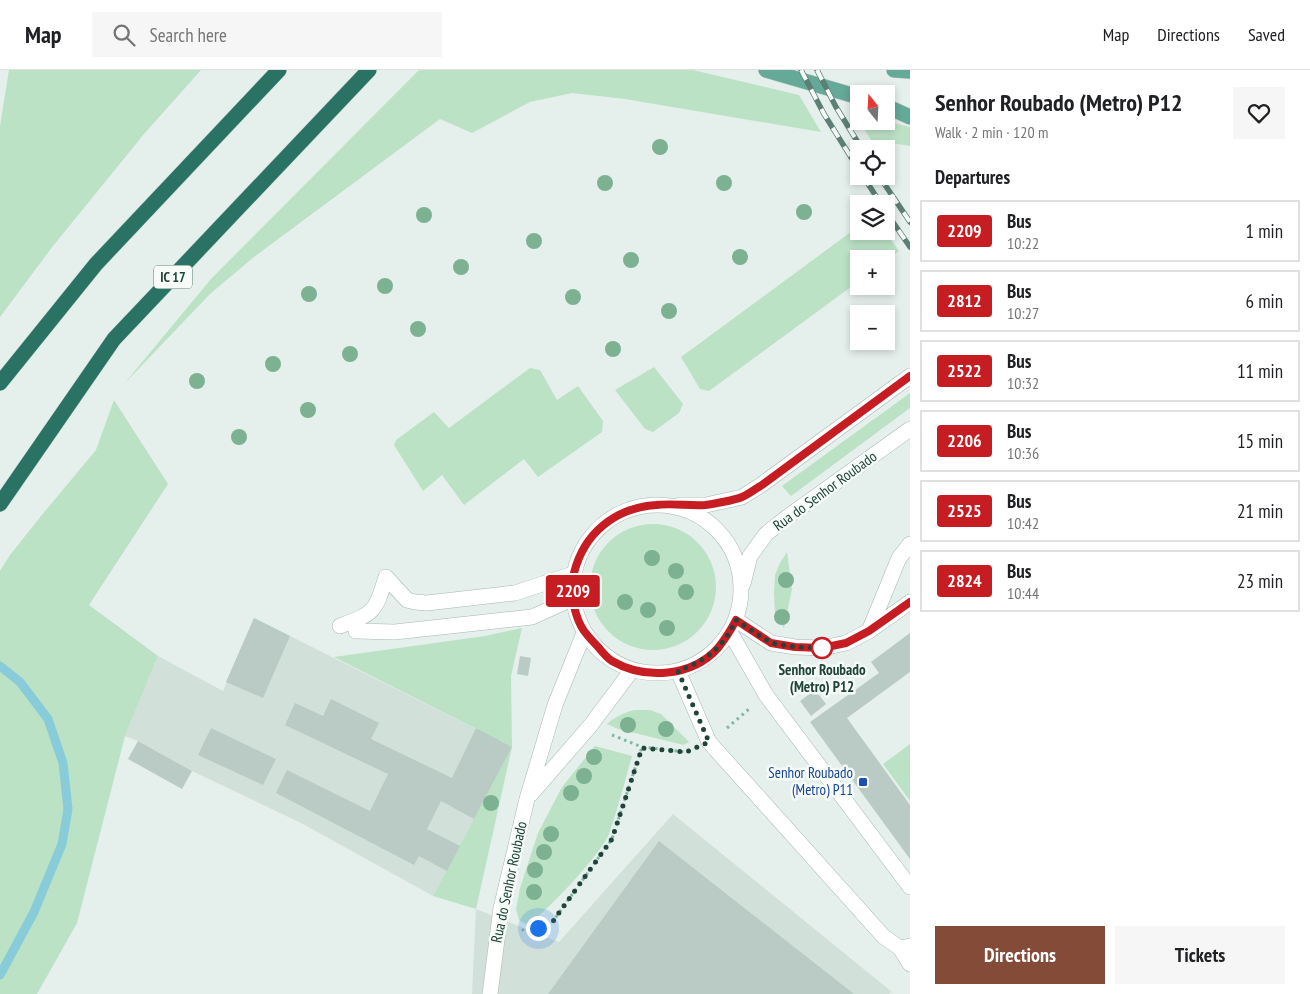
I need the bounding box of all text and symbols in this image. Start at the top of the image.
search box [92,12,442,57]
text: Map [25,19,62,50]
icon: search [110,21,138,49]
text: Search here [150,23,227,47]
text: Map [1103,23,1129,46]
text: Directions [1157,23,1220,46]
text: Saved [1248,23,1285,46]
north arrow [850,85,895,130]
map controls [850,85,895,350]
text: Senhor Roubado (Metro) P12 [935,87,1183,118]
button: heart [1233,87,1285,139]
text: Walk · 2 min · 120 m [935,122,1048,142]
button: locate [850,140,895,185]
text: Departures [935,165,1010,189]
button: layers [850,195,895,240]
text: Bus [1007,209,1031,233]
text: 2209 [947,219,982,242]
text: 1 min [1246,219,1283,243]
text: 10:22 [1007,233,1039,253]
button: + [850,250,895,295]
road number: IC 17 [154,266,192,288]
text: Bus [1007,279,1031,303]
text: 2812 [947,289,982,312]
text: 6 min [1246,289,1283,313]
text: 10:27 [1007,303,1039,323]
button: − [850,305,895,350]
text: Bus [1007,349,1031,373]
text: 2522 [947,359,982,382]
text: 11 min [1237,359,1283,383]
text: 10:32 [1007,373,1039,393]
text: Bus [1007,419,1031,443]
text: 2206 [947,429,982,452]
text: 15 min [1237,429,1283,453]
text: 10:36 [1007,443,1039,463]
street label: Rua do Senhor Roubado [769,447,880,535]
text: Bus [1007,489,1031,513]
text: 2525 [947,499,982,522]
text: 21 min [1237,499,1283,523]
text: 10:42 [1007,513,1039,533]
text: Bus [1007,559,1031,583]
text: 2824 [947,569,982,592]
text: 23 min [1237,569,1283,593]
line badge: 2209 [538,575,608,607]
text: 2209 [556,579,590,602]
text: 10:44 [1007,583,1039,603]
marker: Senhor Roubado (Metro) P12 [811,637,833,659]
place label: Senhor Roubado (Metro) P12 [778,660,866,696]
place label: Senhor Roubado (Metro) P11 [768,763,853,799]
marker: Senhor Roubado (Metro) P11 [857,776,869,788]
street label: Rua do Senhor Roubado [486,819,531,944]
your location [526,916,551,941]
button: Directions [935,926,1105,984]
button: Tickets [1115,926,1285,984]

